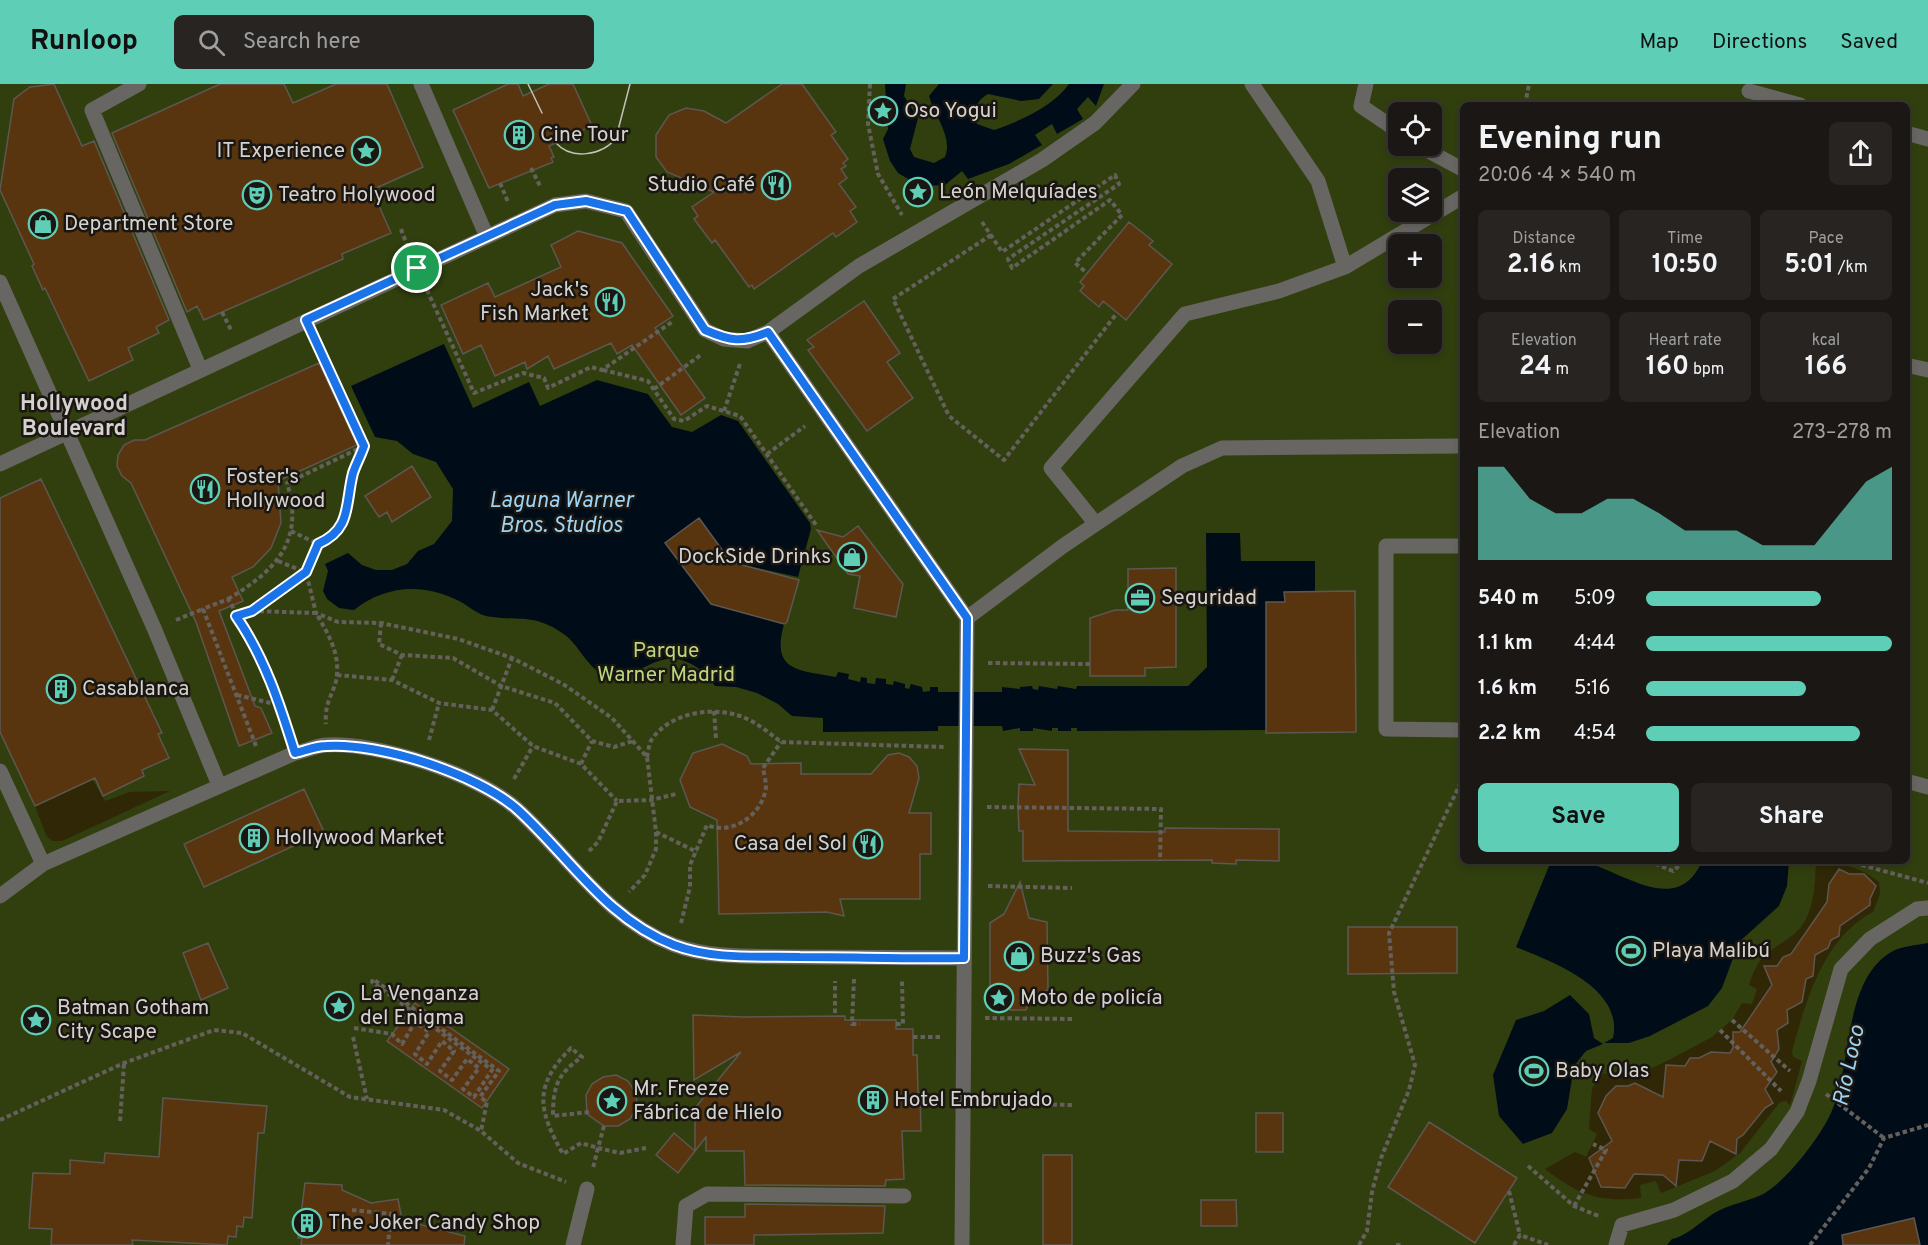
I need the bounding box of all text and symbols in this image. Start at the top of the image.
search box [174,15,594,69]
text: Runloop [30,24,138,60]
icon: search [195,26,228,59]
text: Search here [243,29,361,56]
text: Map [1639,29,1679,56]
text: Directions [1712,29,1807,56]
text: Saved [1840,29,1898,56]
place icon: Oso Yogui [867,95,899,127]
place label: Oso Yogui [904,98,997,125]
map controls [1388,102,1442,354]
button: locate [1388,102,1442,156]
building icon: Cine Tour [503,119,535,151]
text: Evening run [1478,119,1662,161]
place label: Cine Tour [540,122,629,149]
button: share [1829,122,1892,185]
place icon: IT Experience [350,135,382,167]
place label: IT Experience [217,138,345,165]
text: 20:06 · 4 × 540 m [1478,163,1636,189]
button: layers [1388,168,1442,222]
restaurant icon: Studio Café [760,169,792,201]
place label: Studio Café [647,172,755,199]
place icon: León Melquíades [902,176,934,208]
theatre icon: Teatro Holywood [241,179,273,211]
place label: León Melquíades [939,179,1098,206]
place label: Teatro Holywood [278,182,435,209]
shop icon: Department Store [27,208,59,240]
place label: Department Store [64,211,233,238]
text: Distance [1513,229,1575,249]
text: Time [1667,229,1703,249]
text: Pace [1808,229,1844,249]
button: + [1388,234,1442,288]
pin [391,242,442,293]
text: 2.16 [1507,249,1555,282]
text: 10:50 [1652,249,1718,282]
text: 5:01 [1784,249,1834,282]
icon: arrive [400,251,433,284]
text: km [1555,258,1581,278]
text: /km [1834,258,1868,278]
place label: Jack's Fish Market [480,277,589,328]
restaurant icon: Jack's Fish Market [594,286,626,318]
button: − [1388,300,1442,354]
text: Elevation [1511,331,1577,351]
text: Heart rate [1648,331,1722,351]
text: kcal [1812,331,1840,351]
text: 24 [1519,351,1552,384]
text: 160 [1646,351,1689,384]
text: 166 [1805,351,1847,384]
text: m [1552,360,1569,380]
text: bpm [1689,360,1724,380]
district label: Hollywood Boulevard [20,391,128,443]
text: Elevation [1478,420,1560,446]
text: 273–278 m [1792,420,1892,446]
place label: Foster's Hollywood [226,464,325,515]
restaurant icon: Foster's Hollywood [189,473,221,505]
water label: Laguna Warner Bros. Studios [489,488,635,540]
shop icon: DockSide Drinks [836,541,868,573]
place label: DockSide Drinks [678,544,831,571]
office icon: Seguridad [1124,582,1156,614]
place label: Seguridad [1161,585,1257,612]
text: 540 m [1478,586,1539,612]
text: 5:09 [1574,586,1616,612]
text: 1.1 km [1478,631,1533,657]
text: 4:44 [1574,631,1616,657]
park label: Parque Warner Madrid [597,638,735,689]
building icon: Casablanca [45,673,77,705]
place label: Casablanca [82,676,189,703]
text: 1.6 km [1478,676,1537,702]
text: 5:16 [1574,676,1610,702]
text: 2.2 km [1478,721,1541,747]
text: 4:54 [1574,721,1616,747]
button: Save [1478,783,1679,852]
button: Share [1691,783,1892,852]
building icon: Hollywood Market [238,822,270,854]
place label: Hollywood Market [275,825,444,852]
restaurant icon: Casa del Sol [852,828,884,860]
place label: Casa del Sol [734,831,847,858]
sports icon: Playa Malibú [1615,935,1647,967]
place label: Playa Malibú [1652,938,1770,965]
shop icon: Buzz's Gas [1003,940,1035,972]
place label: Buzz's Gas [1040,943,1141,970]
place label: La Venganza del Enigma [360,981,479,1032]
place icon: Moto de policía [983,982,1015,1014]
place label: Moto de policía [1020,985,1163,1012]
place icon: La Venganza del Enigma [323,990,355,1022]
place label: Batman Gotham City Scape [57,995,209,1046]
place icon: Batman Gotham City Scape [20,1004,52,1036]
water label: Río Loco [1828,1023,1872,1109]
sports icon: Baby Olas [1518,1055,1550,1087]
place label: Baby Olas [1555,1058,1649,1085]
place label: Mr. Freeze Fábrica de Hielo [633,1076,782,1127]
building icon: Hotel Embrujado [857,1084,889,1116]
place icon: Mr. Freeze Fábrica de Hielo [596,1085,628,1117]
place label: Hotel Embrujado [894,1087,1052,1114]
building icon: The Joker Candy Shop [291,1207,323,1239]
place label: The Joker Candy Shop [328,1210,540,1237]

